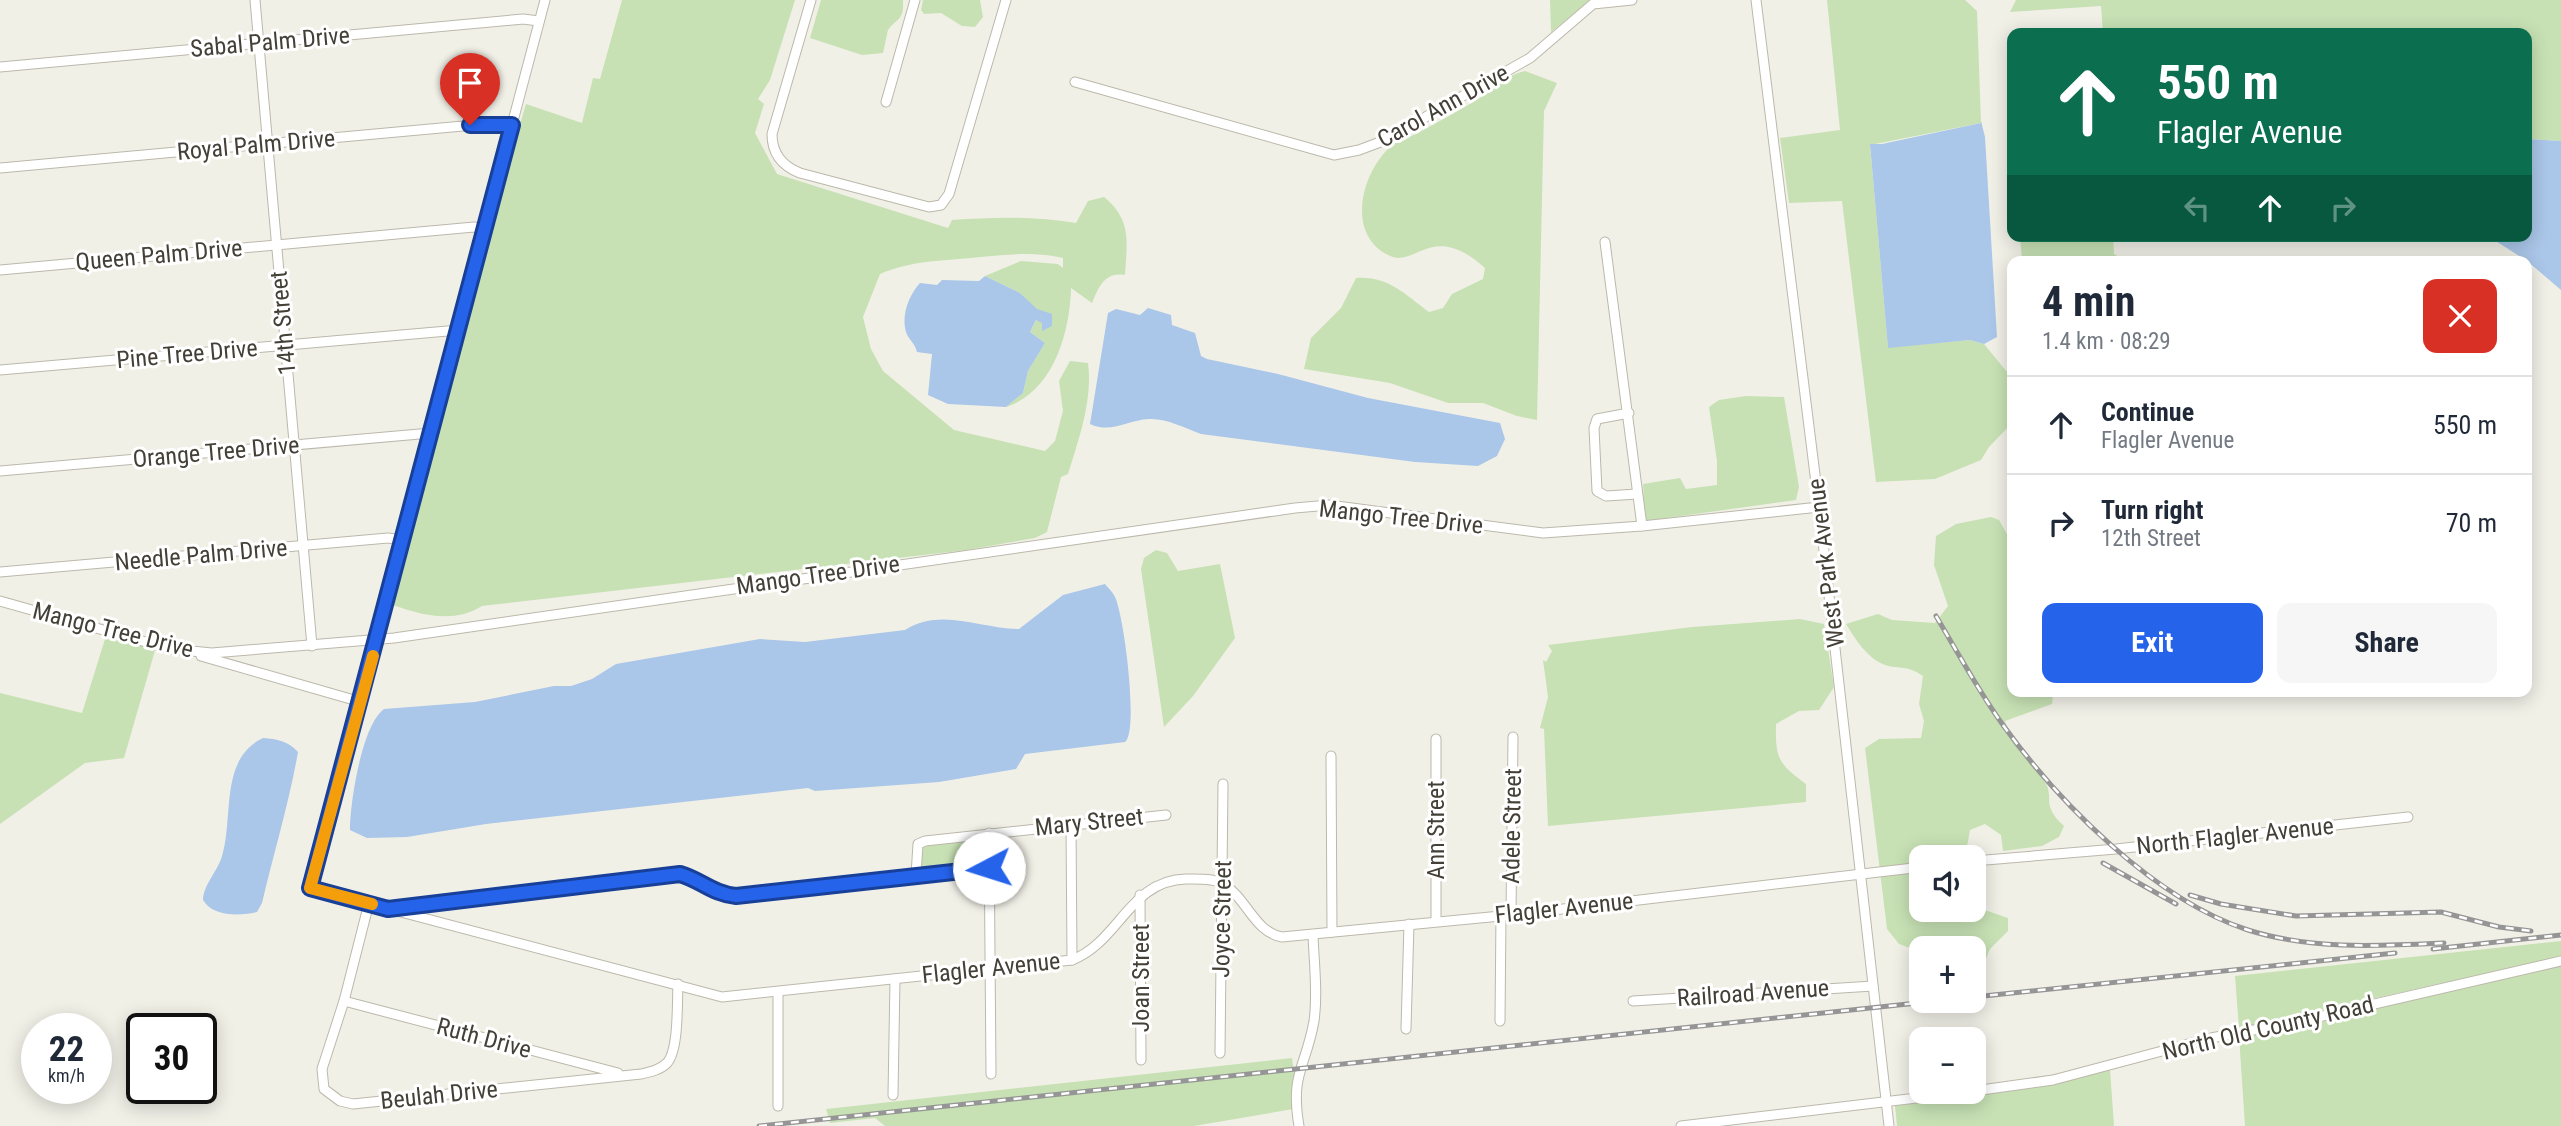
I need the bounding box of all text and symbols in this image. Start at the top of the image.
street label: Sabal Palm Drive [189,21,351,63]
pin [440,53,500,125]
text: 550 m [2157,54,2279,111]
icon: ahead [2042,56,2133,147]
street label: Carol Ann Drive [1372,58,1514,154]
icon: arrive [451,64,489,102]
text: Flagler Avenue [2157,113,2342,151]
street label: Royal Palm Drive [176,124,336,166]
icon: left [2178,189,2216,227]
icon: ahead [2251,189,2289,227]
icon: right [2324,189,2362,227]
street label: Queen Palm Drive [74,234,244,276]
street label: 14th Street [265,270,301,376]
text: 4 min [2042,277,2135,326]
button: close [2423,279,2497,353]
text: 1.4 km · 08:29 [2042,328,2171,355]
street label: Pine Tree Drive [115,334,259,374]
text: Continue [2101,397,2194,427]
icon: ahead [2042,406,2080,444]
text: 550 m [2433,410,2497,440]
text: Flagler Avenue [2101,427,2234,454]
street label: Orange Tree Drive [132,431,300,473]
street label: West Park Avenue [1802,477,1850,649]
street label: Mango Tree Drive [1318,494,1484,540]
text: Turn right [2101,495,2203,525]
icon: right [2042,504,2080,542]
text: 70 m [2446,508,2497,538]
text: 12th Street [2101,525,2201,552]
street label: Needle Palm Drive [114,534,288,576]
street label: Mango Tree Drive [734,550,902,600]
street label: Mango Tree Drive [30,596,196,664]
button: Exit [2042,603,2263,683]
button: Share [2277,603,2497,683]
street label: Adele Street [1497,768,1527,884]
street label: Ann Street [1422,781,1450,879]
street label: Mary Street [1033,802,1145,842]
street label: North Flagler Avenue [2135,812,2335,860]
position arrow [952,831,1026,905]
map controls [1909,845,1986,1104]
button: sound [1909,845,1986,922]
street label: Joyce Street [1207,860,1237,978]
street label: Flagler Avenue [1493,887,1635,929]
street label: Joan Street [1127,924,1155,1032]
button: + [1909,936,1986,1013]
street label: Flagler Avenue [920,947,1062,989]
street label: Railroad Avenue [1676,974,1830,1012]
street label: North Old County Road [2160,990,2376,1066]
street label: Ruth Drive [434,1012,534,1064]
speed limit sign: 30 [126,1013,217,1104]
button: − [1909,1027,1986,1104]
text: 22 [49,1029,84,1070]
text: km/h [48,1065,85,1086]
street label: Beulah Drive [379,1075,499,1115]

